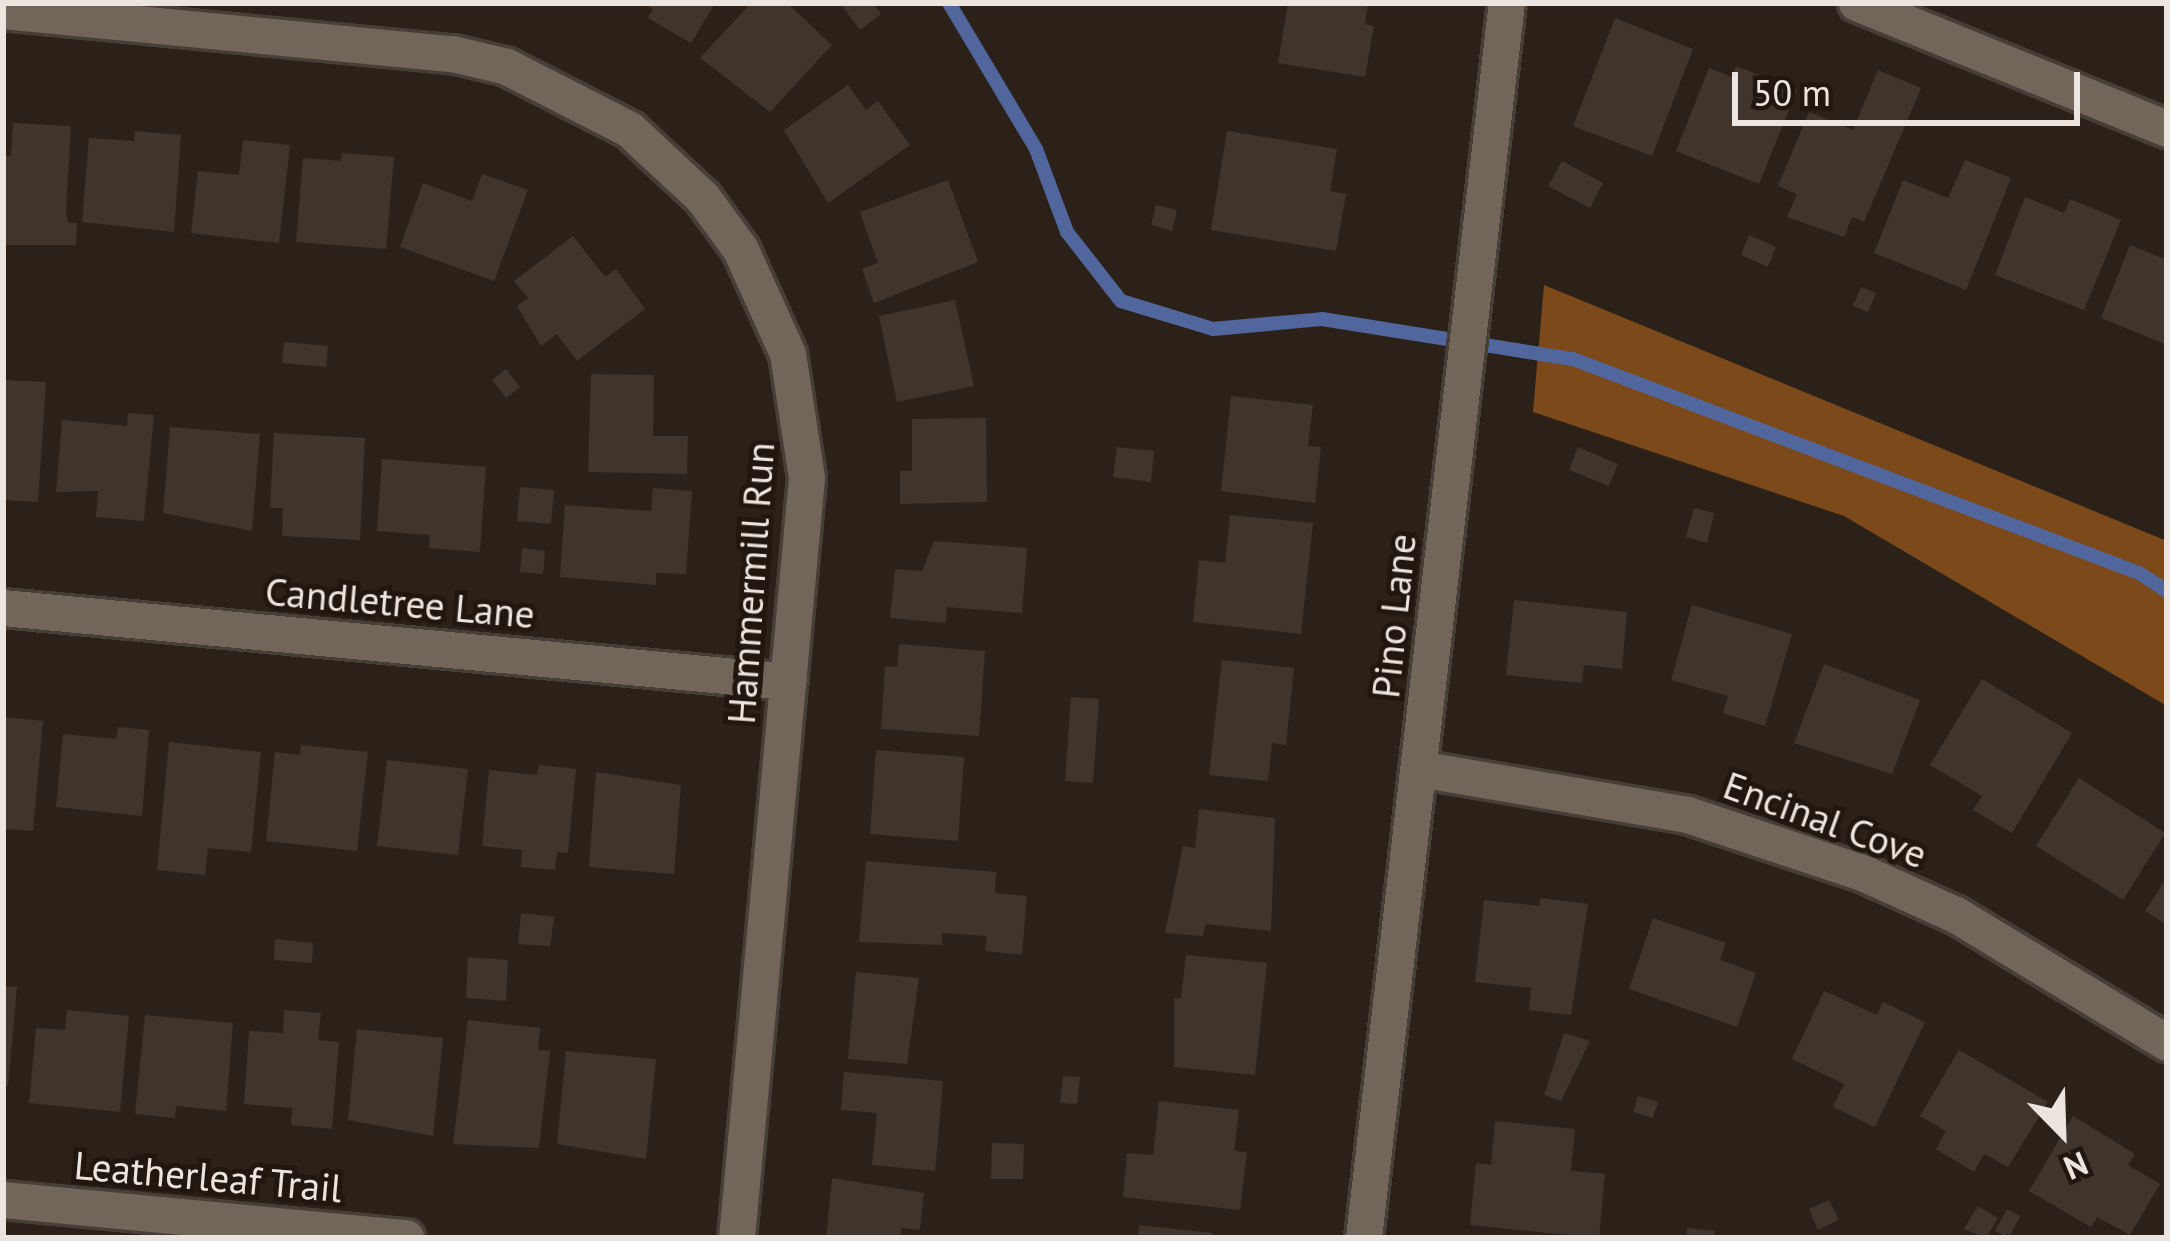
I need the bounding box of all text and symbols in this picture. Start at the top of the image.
scale bar [1738,48,2086,122]
text: 50 m [1753,69,1831,116]
street label: Hammermill Run [718,440,784,726]
street label: Pino Lane [1362,532,1426,700]
street label: Candletree Lane [263,568,537,638]
street label: Encinal Cove [1717,762,1933,878]
north arrow [2002,1073,2122,1193]
street label: Leatherleaf Trail [71,1142,345,1212]
text: N [2058,1143,2095,1191]

